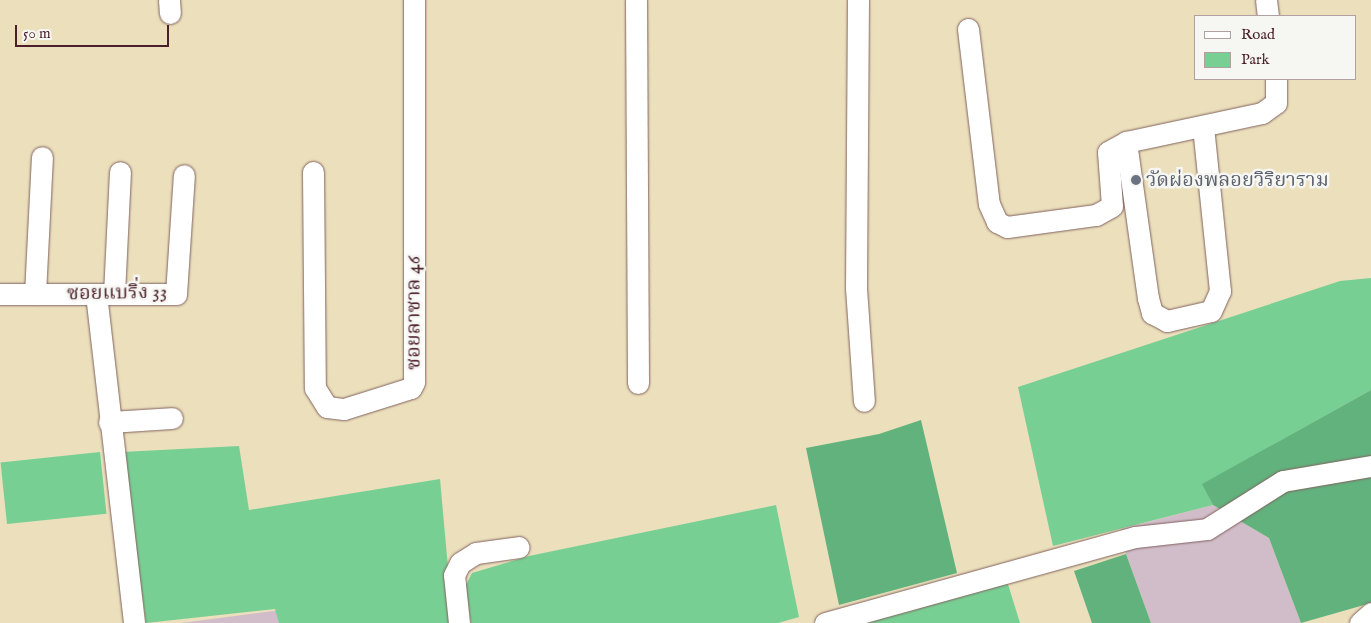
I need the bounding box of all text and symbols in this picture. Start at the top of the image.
scale bar [18,15,171,47]
legend [1194,15,1356,80]
text: 50 m [23,24,51,43]
text: Road [1241,25,1275,44]
text: Park [1241,50,1270,69]
place label: วัดผ่องพลอยวิริยาราม [1146,168,1329,192]
marker: วัดผ่องพลอยวิริยาราม [1130,174,1142,186]
street label: ซอยลาซาล 46 [402,256,426,370]
street label: ซอยแบริ่ง 33 [67,280,167,306]

